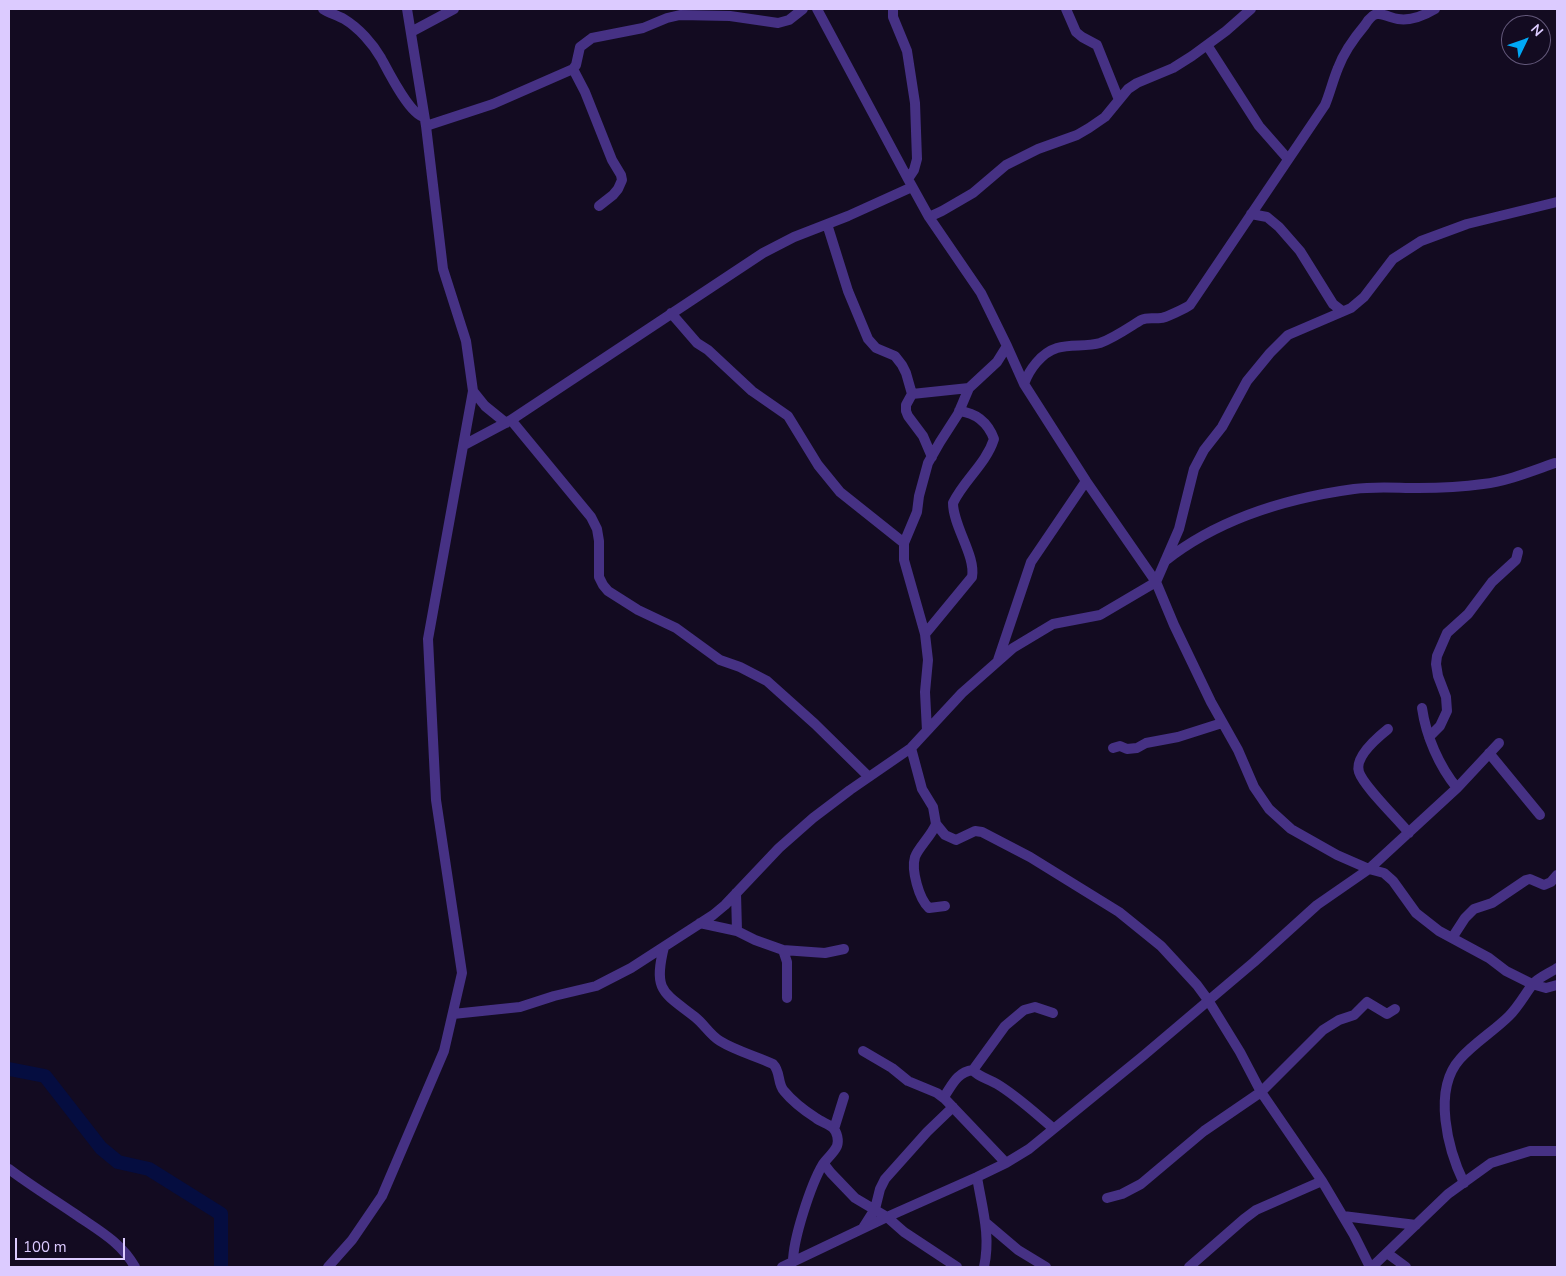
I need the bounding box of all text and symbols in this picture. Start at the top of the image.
north arrow [1501,15,1551,65]
text: N [1526,20,1547,41]
scale bar [18,1228,128,1260]
text: 100 m [23,1237,67,1257]

